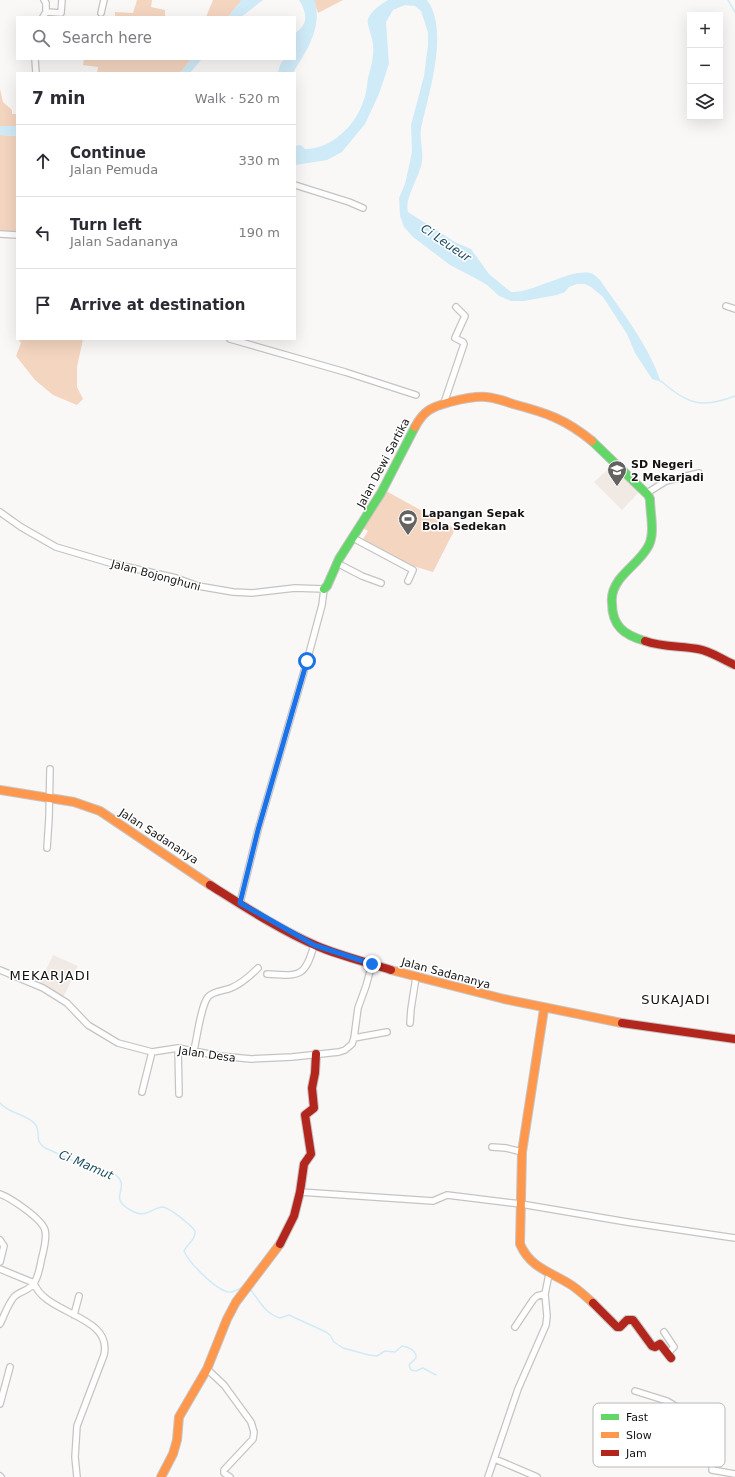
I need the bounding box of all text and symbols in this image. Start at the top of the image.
map controls [687,12,723,120]
button: + [687,12,723,48]
search box [16,16,296,60]
icon: search [30,27,52,49]
text: Search here [62,29,152,47]
button: − [687,48,723,84]
button: layers [687,84,723,120]
text: 7 min [32,88,85,108]
text: Walk · 520 m [195,91,280,106]
text: Continue [70,144,146,162]
icon: ahead [32,150,54,172]
text: 330 m [238,153,280,168]
text: Jalan Pemuda [70,162,158,177]
text: Turn left [70,216,142,234]
water label: Ci Leueur [418,221,474,265]
icon: left [32,222,54,244]
text: 190 m [238,225,280,240]
text: Jalan Sadananya [70,234,178,249]
icon: arrive [32,294,54,316]
text: Arrive at destination [70,296,245,314]
street label: Jalan Dewi Sartika [354,416,413,511]
place label: SD Negeri 2 Mekarjadi [631,458,704,484]
school or university icon: SD Negeri 2 Mekarjadi [606,459,628,487]
place label: Lapangan Sepak Bola Sedekan [422,507,525,533]
sports icon: Lapangan Sepak Bola Sedekan [397,508,419,536]
street label: Jalan Bojonghuni [109,557,202,594]
route start [298,652,316,670]
street label: Jalan Sadananya [116,805,201,867]
route end [363,955,381,973]
street label: Jalan Sadananya [399,955,492,992]
district label: MEKARJADI [10,968,91,983]
district label: SUKAJADI [641,992,711,1007]
street label: Jalan Desa [176,1044,237,1065]
water label: Ci Mamut [57,1147,116,1183]
legend [593,1403,725,1467]
text: Fast [626,1411,649,1424]
text: Slow [626,1429,652,1442]
text: Jam [625,1447,647,1460]

